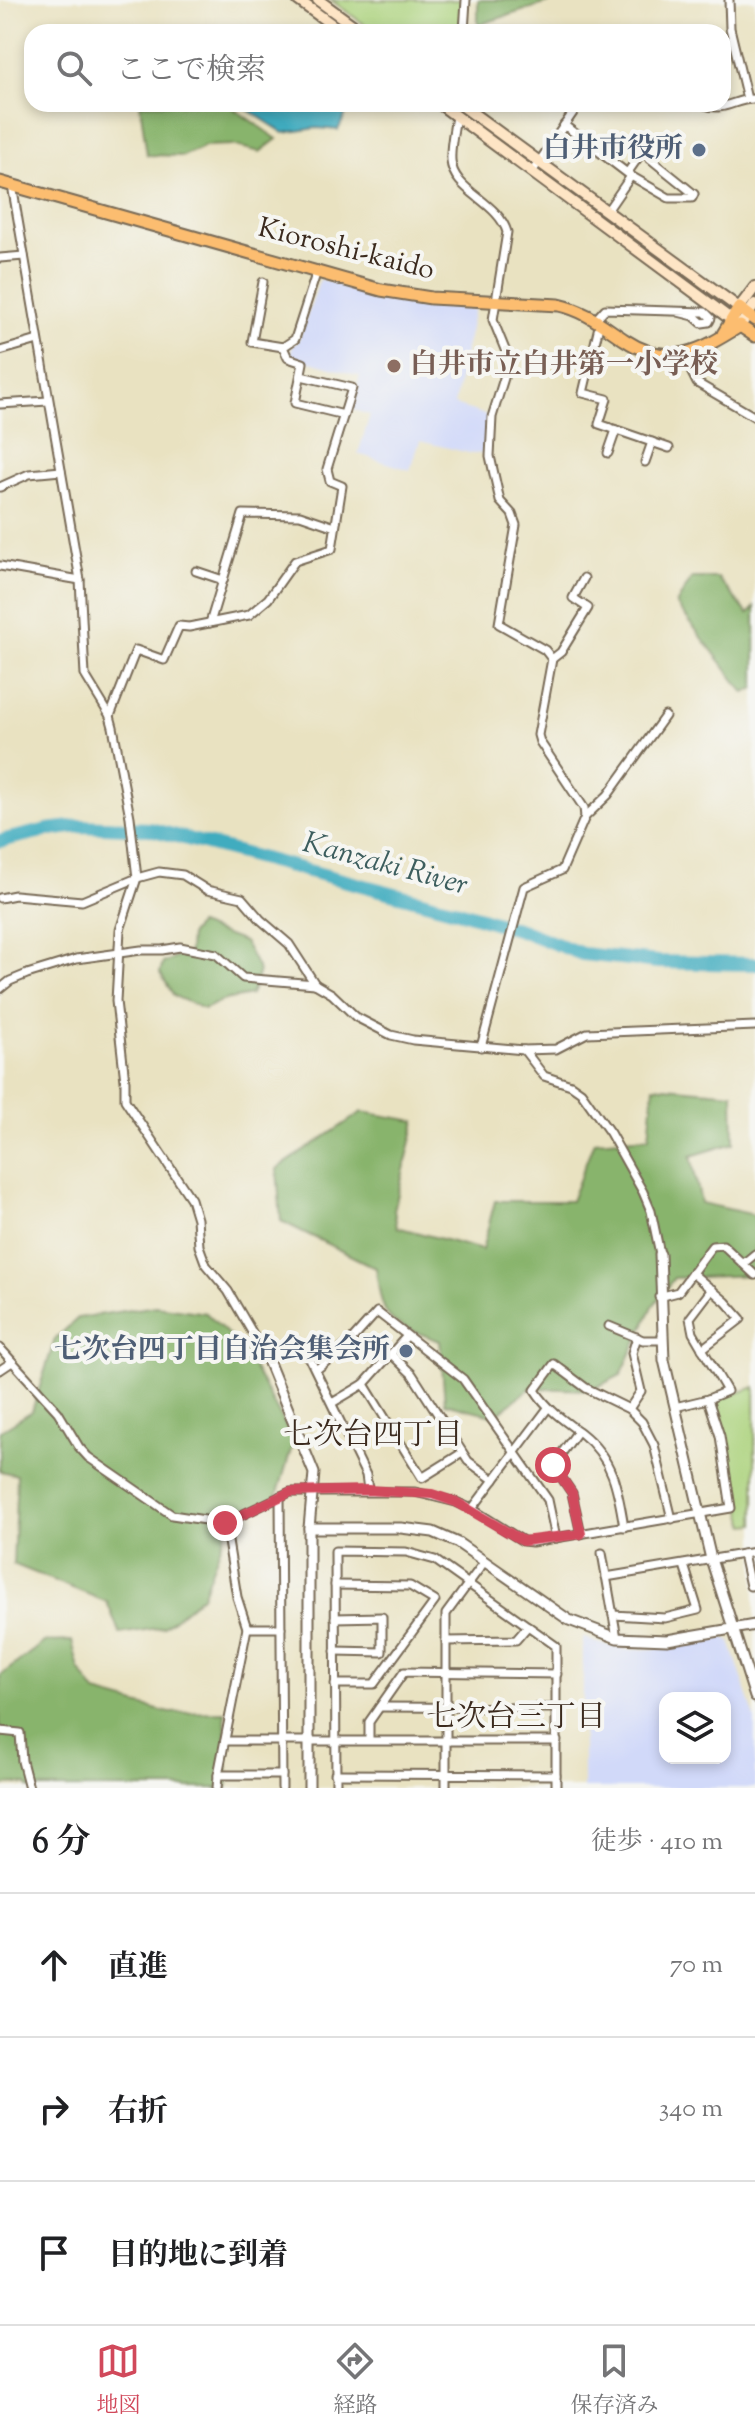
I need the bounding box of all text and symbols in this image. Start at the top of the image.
search box [24,24,731,112]
icon: search [52,46,96,90]
text: ここで検索 [116,50,266,93]
place label: 白井市役所 [543,130,683,170]
marker: 白井市役所 [690,141,708,159]
street label: Kioroshi-kaido [254,209,438,291]
place label: 白井市立白井第一小学校 [410,346,718,386]
marker: 白井市立白井第一小学校 [385,357,403,375]
water label: Kanzaki River [298,822,473,908]
place label: 七次台四丁目自治会集会所 [54,1331,390,1371]
marker: 七次台四丁目自治会集会所 [397,1342,415,1360]
district label: 七次台四丁目 [283,1415,463,1458]
route start [535,1447,571,1483]
route end [207,1505,243,1541]
map controls [659,1692,731,1764]
button: layers [659,1692,731,1764]
district label: 七次台三丁目 [426,1697,606,1740]
text: 6 分 [32,1819,90,1868]
text: 徒歩 · 410 m [591,1824,723,1861]
icon: ahead [32,1943,76,1987]
text: 直進 [108,1947,168,1990]
text: 70 m [670,1947,723,1984]
icon: right [32,2087,76,2131]
text: 右折 [108,2091,168,2134]
text: 340 m [659,2091,723,2128]
icon: arrive [32,2231,76,2275]
text: 目的地に到着 [108,2235,288,2278]
tab: 地図 [96,2339,141,2423]
tab: 経路 [333,2339,378,2423]
tab: 保存済み [570,2339,659,2423]

